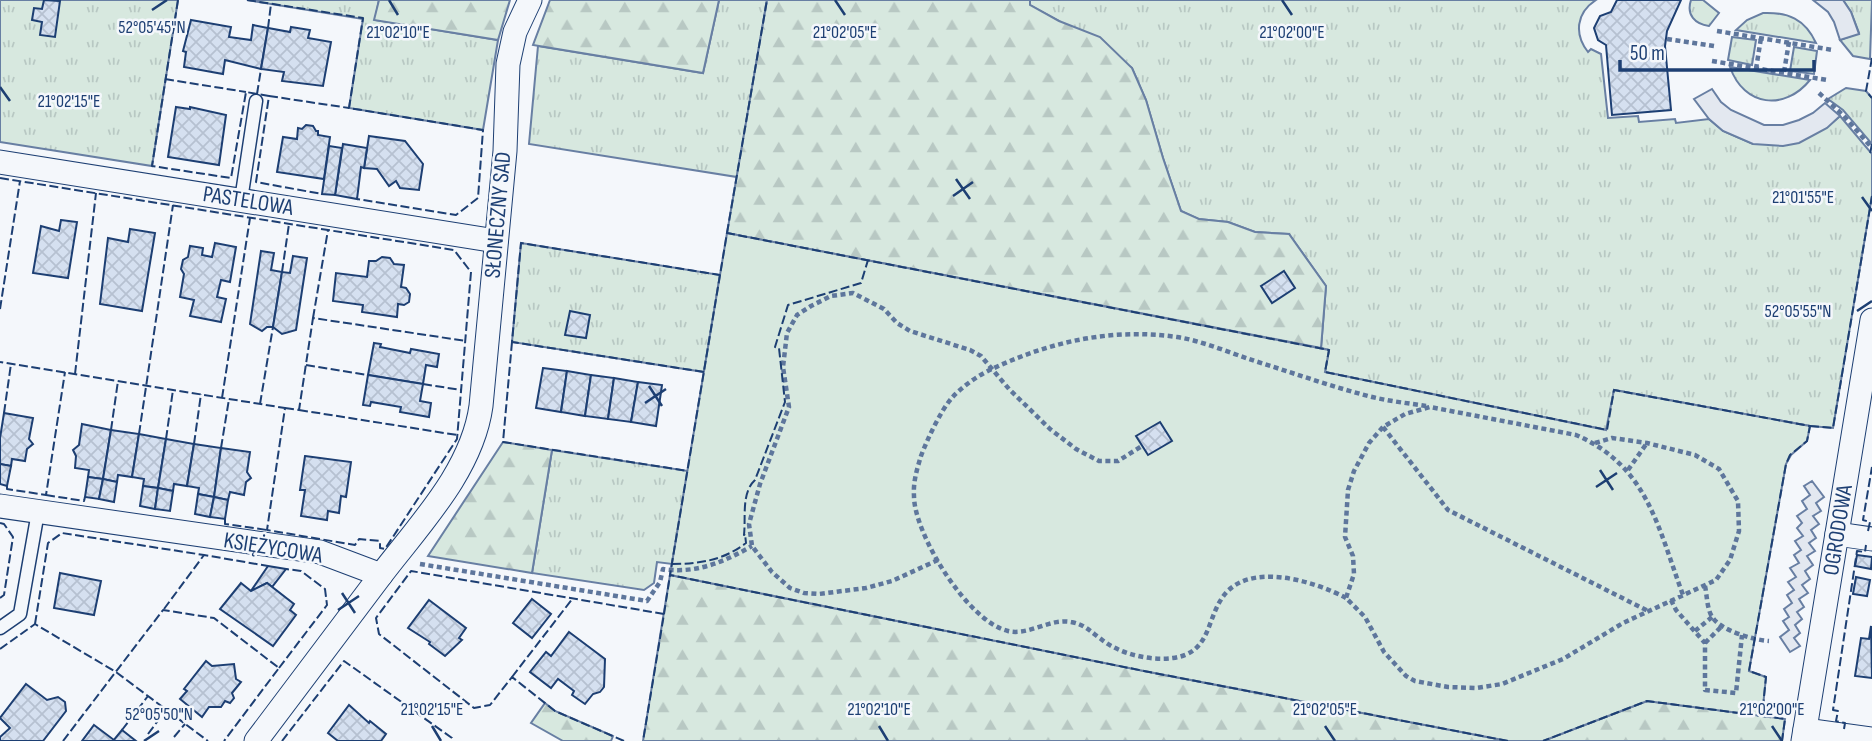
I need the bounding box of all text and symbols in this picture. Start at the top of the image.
text: 52°05'45"N [118,17,186,38]
text: 21°02'10"E [366,22,430,43]
text: 21°02'05"E [813,22,877,43]
text: 21°02'00"E [1259,22,1325,43]
scale bar [1620,28,1814,72]
text: 50 m [1630,41,1665,66]
text: 21°02'15"E [38,91,100,112]
street label: SŁONECZNY SAD [479,151,517,279]
street label: PASTELOWA [201,180,295,222]
text: 21°01'55"E [1772,187,1834,208]
text: 52°05'55"N [1765,301,1831,322]
street label: OGRODOWA [1817,482,1859,577]
street label: KSIĘŻYCOWA [222,526,325,570]
text: 21°02'15"E [401,699,463,720]
text: 21°02'10"E [847,699,911,720]
text: 21°02'05"E [1293,699,1357,720]
text: 21°02'00"E [1739,699,1805,720]
text: 52°05'50"N [125,704,193,725]

